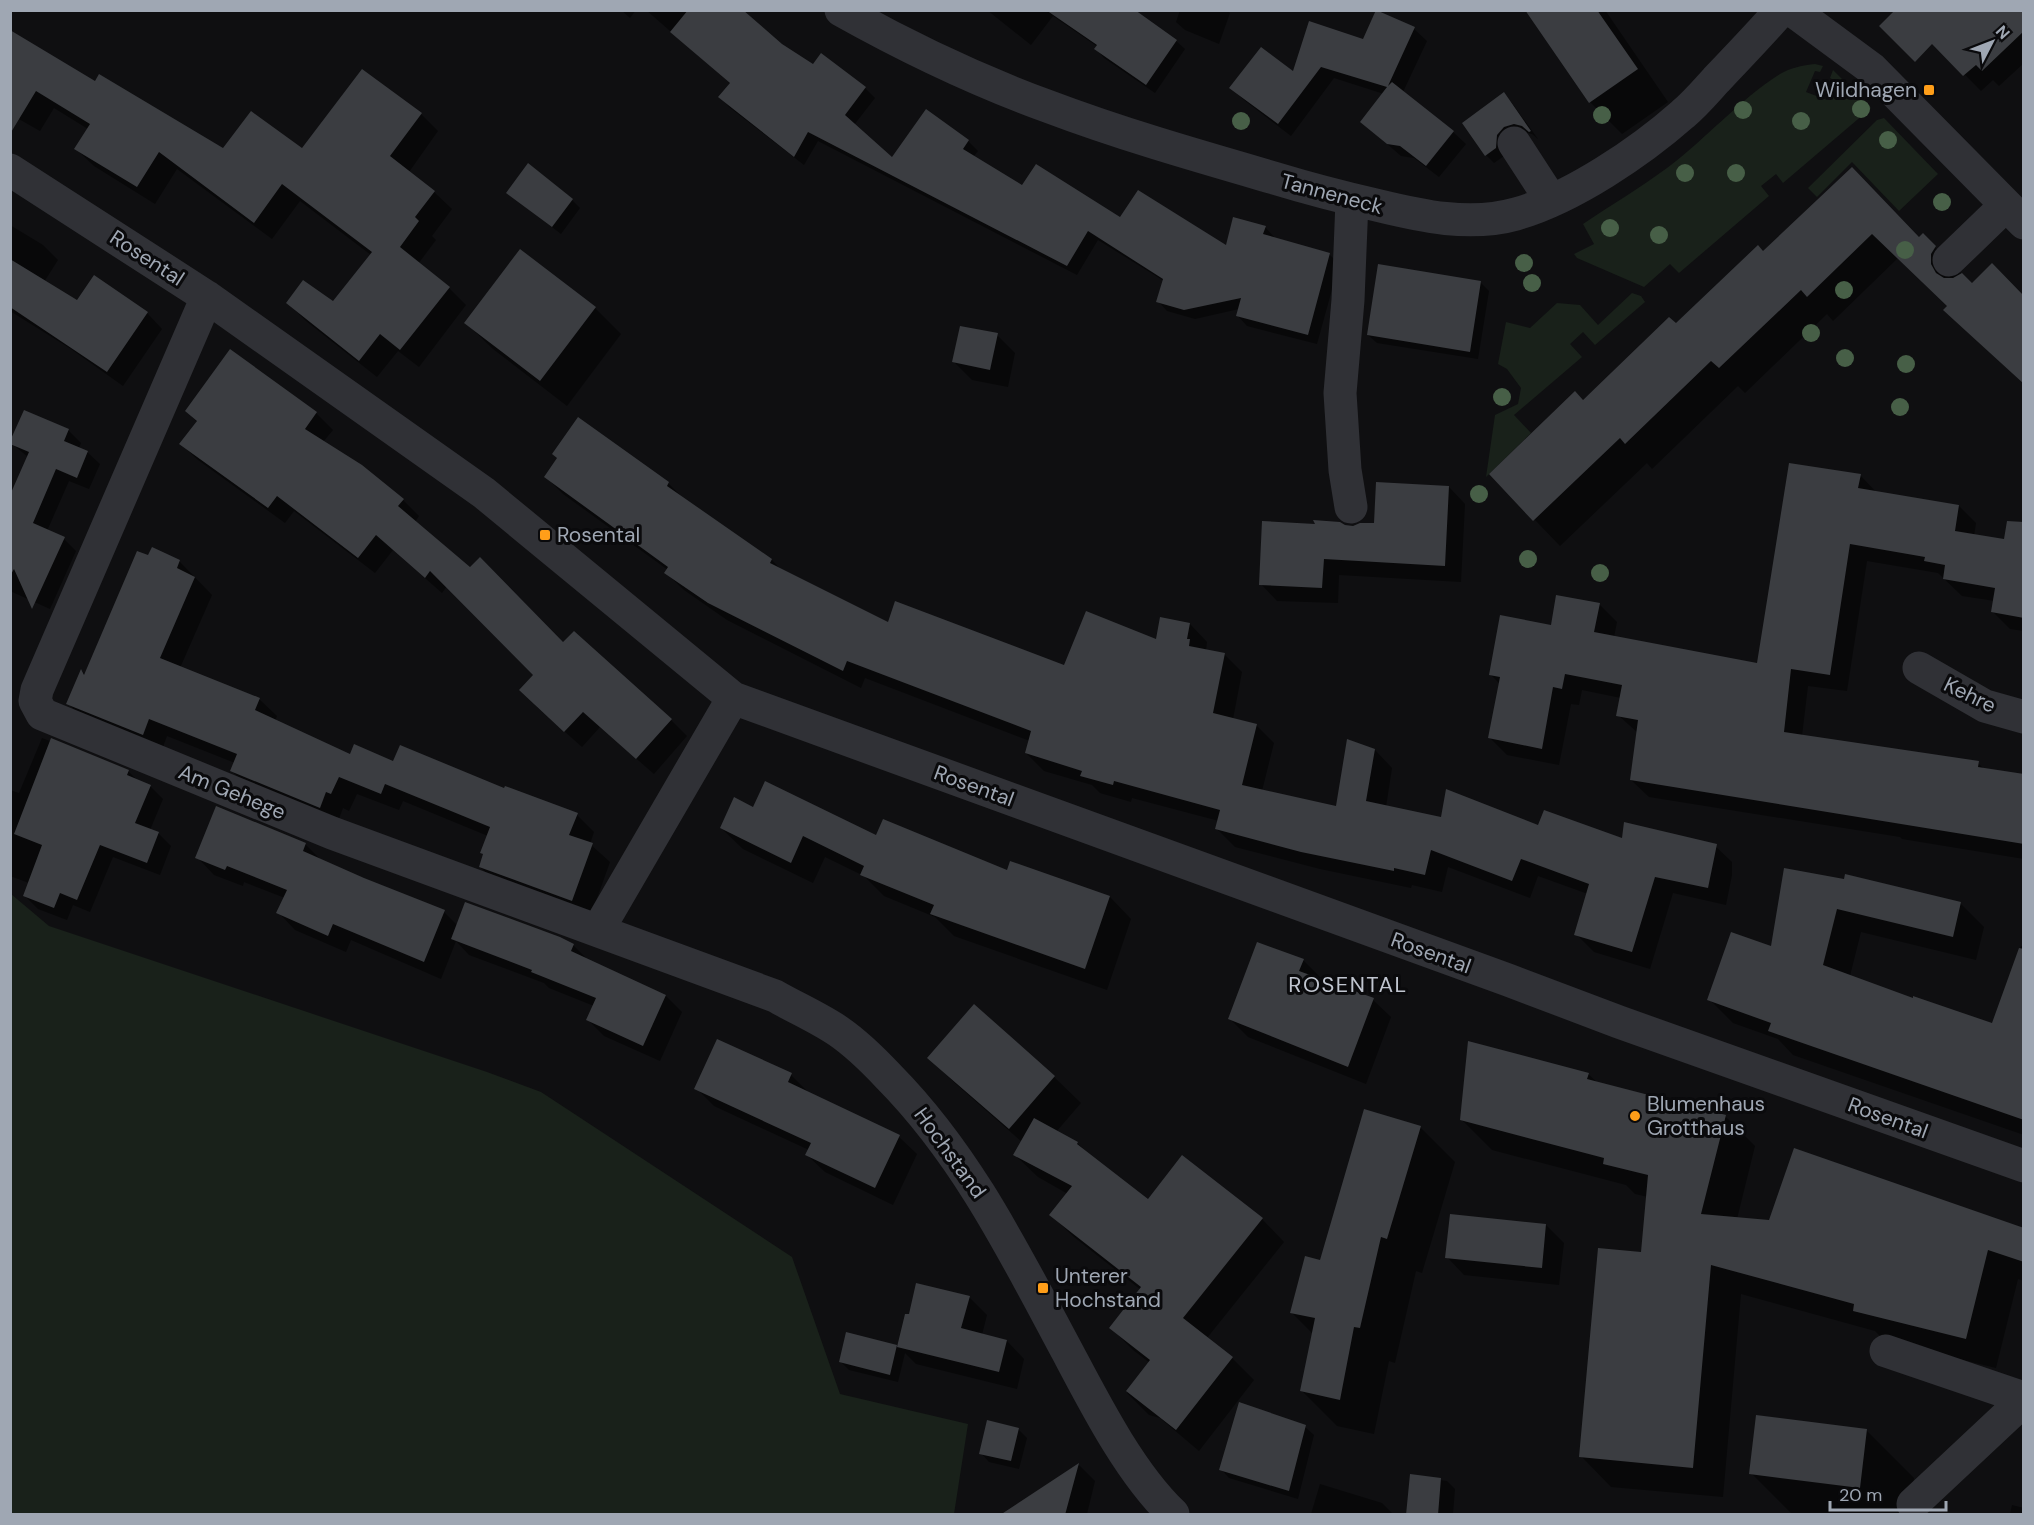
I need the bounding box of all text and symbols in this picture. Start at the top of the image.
north arrow [1962,12,2022,72]
text: N [1991,21,2014,44]
place label: Wildhagen [1815,76,1917,104]
marker: Wildhagen [1922,83,1936,97]
street label: Tanneneck [1278,167,1386,221]
street label: Rosental [104,224,190,292]
place label: Rosental [557,521,640,549]
marker: Rosental [538,528,552,542]
street label: Kehre [1939,670,2001,720]
street label: Am Gehege [174,758,290,826]
street label: Rosental [930,759,1018,813]
street label: Rosental [1387,926,1475,980]
district label: ROSENTAL [1288,970,1408,999]
place label: Blumenhaus Grotthaus [1647,1090,1765,1142]
street label: Rosental [1844,1091,1932,1145]
street label: Hochstand [908,1102,992,1204]
marker: Blumenhaus Grotthaus [1628,1109,1642,1123]
place label: Unterer Hochstand [1055,1262,1161,1314]
marker: Unterer Hochstand [1036,1281,1050,1295]
scale bar [1830,1474,1946,1512]
text: 20 m [1839,1483,1882,1507]

